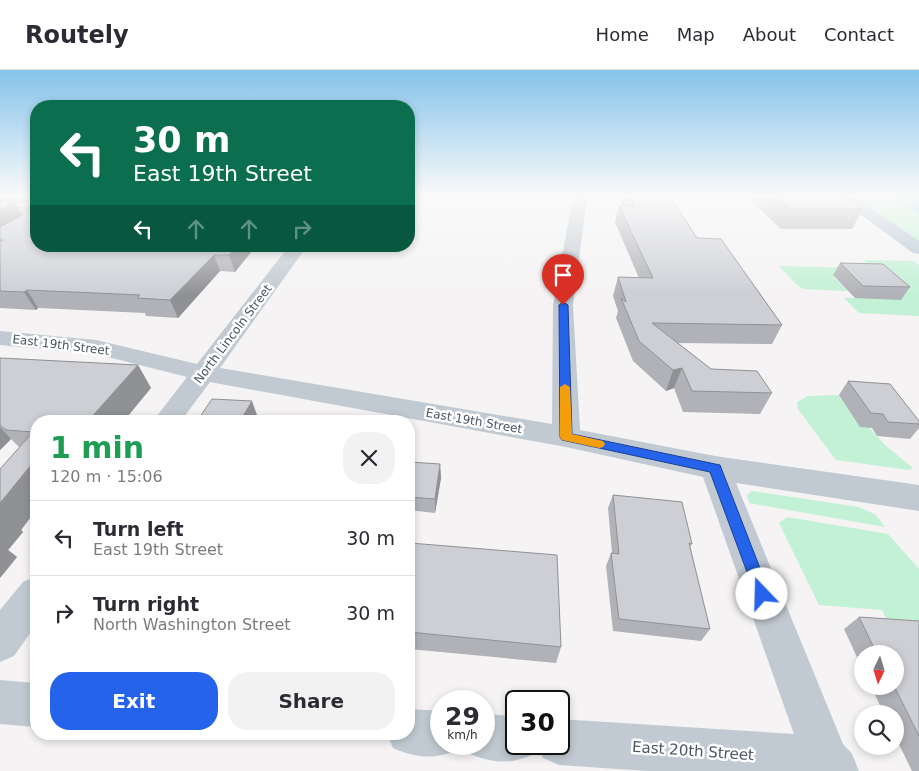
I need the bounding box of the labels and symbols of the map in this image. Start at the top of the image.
pin [542,254,584,305]
street label: North Lincoln Street [191,282,275,386]
street label: East 19th Street [12,332,111,358]
street label: East 19th Street [425,406,524,436]
position arrow [735,567,787,619]
north arrow [854,645,904,695]
speed limit sign: 30 [505,690,570,755]
street label: East 20th Street [632,738,755,764]

